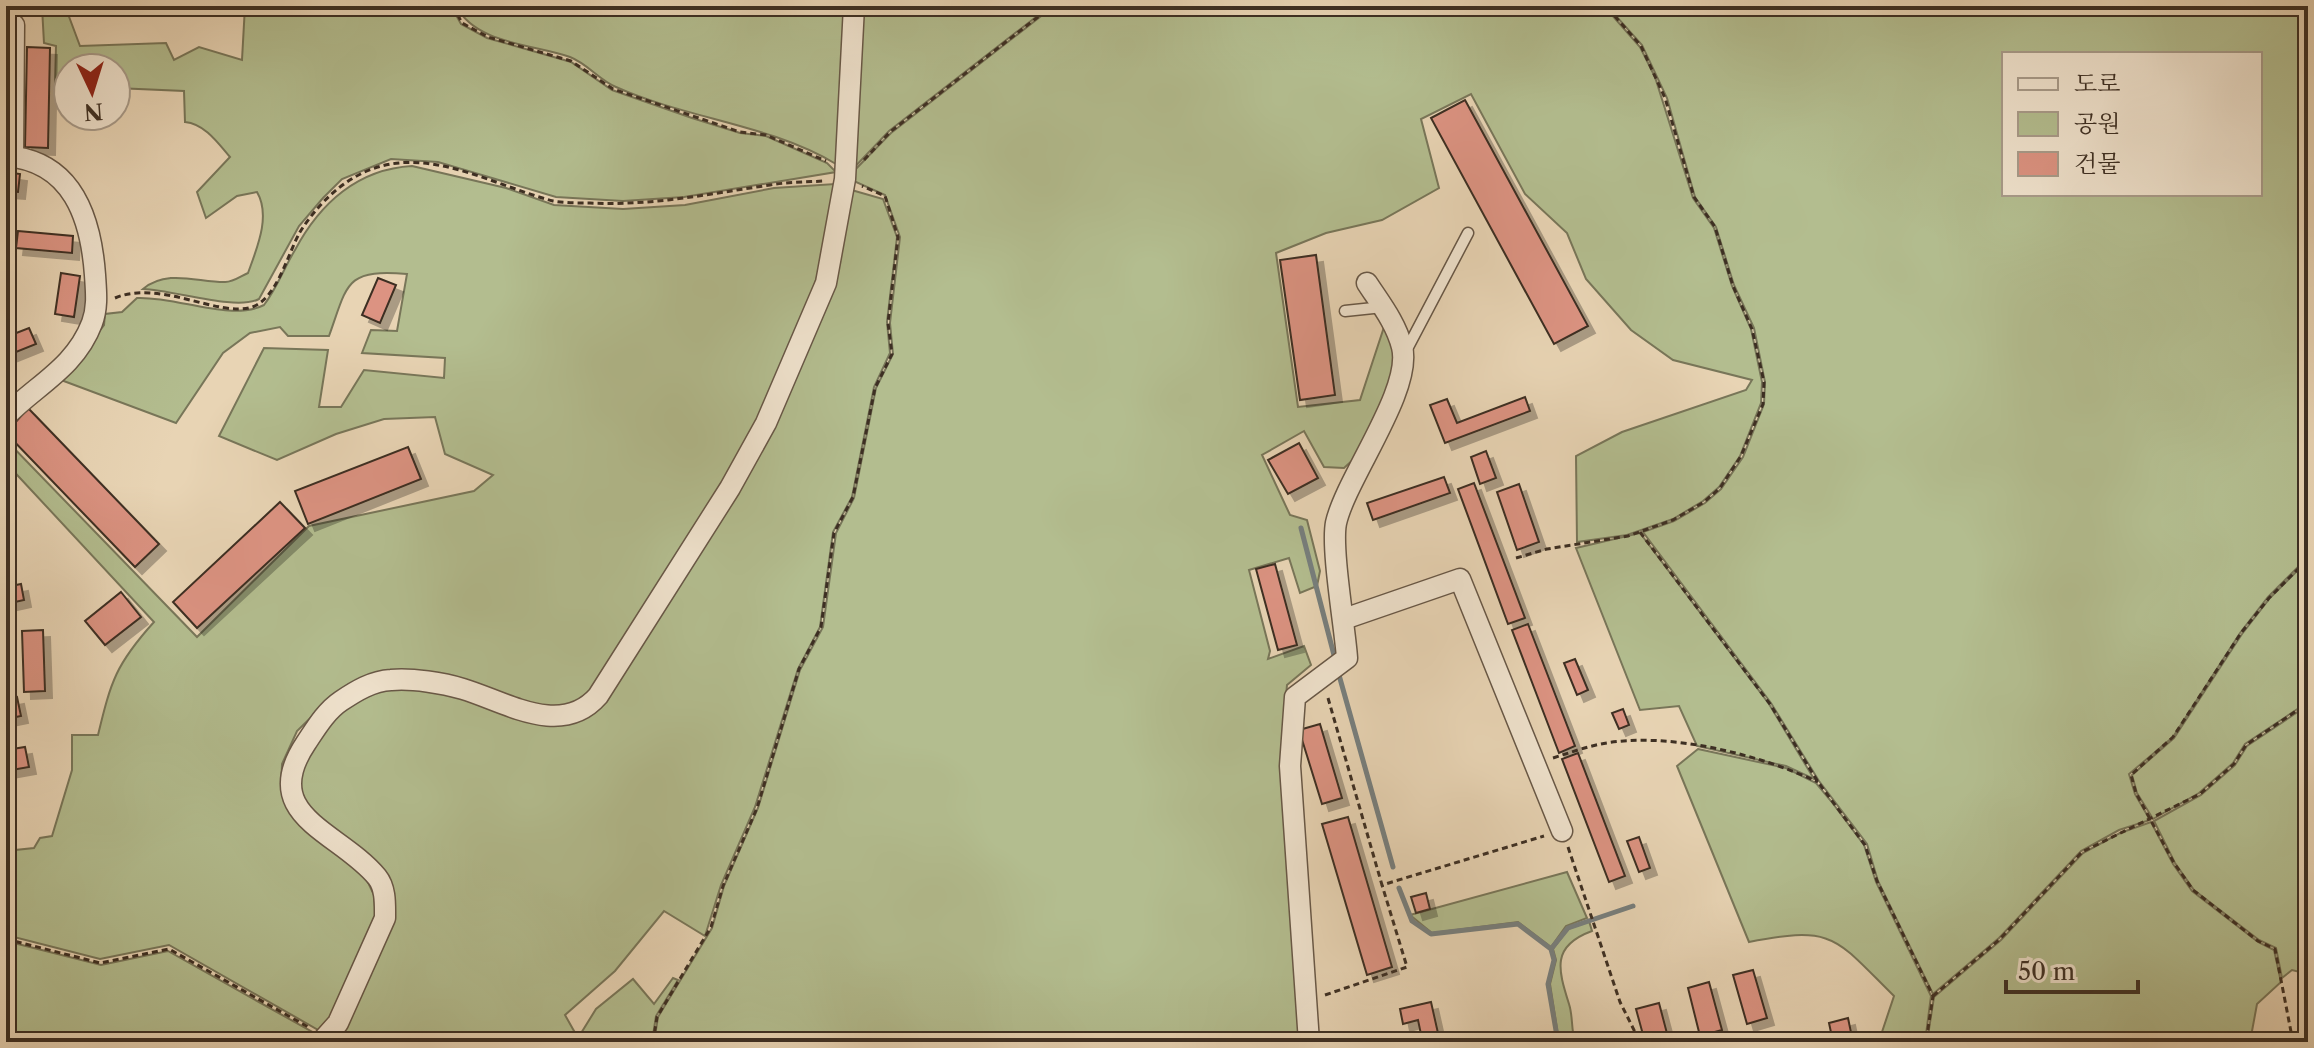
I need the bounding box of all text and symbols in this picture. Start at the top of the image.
north arrow [52,52,132,132]
legend [2002,52,2262,196]
text: 도로 [2074,69,2120,98]
text: N [83,97,104,126]
text: 공원 [2074,109,2120,138]
text: 건물 [2074,149,2120,178]
scale bar [2006,944,2138,994]
text: 50 m [2018,957,2075,986]

